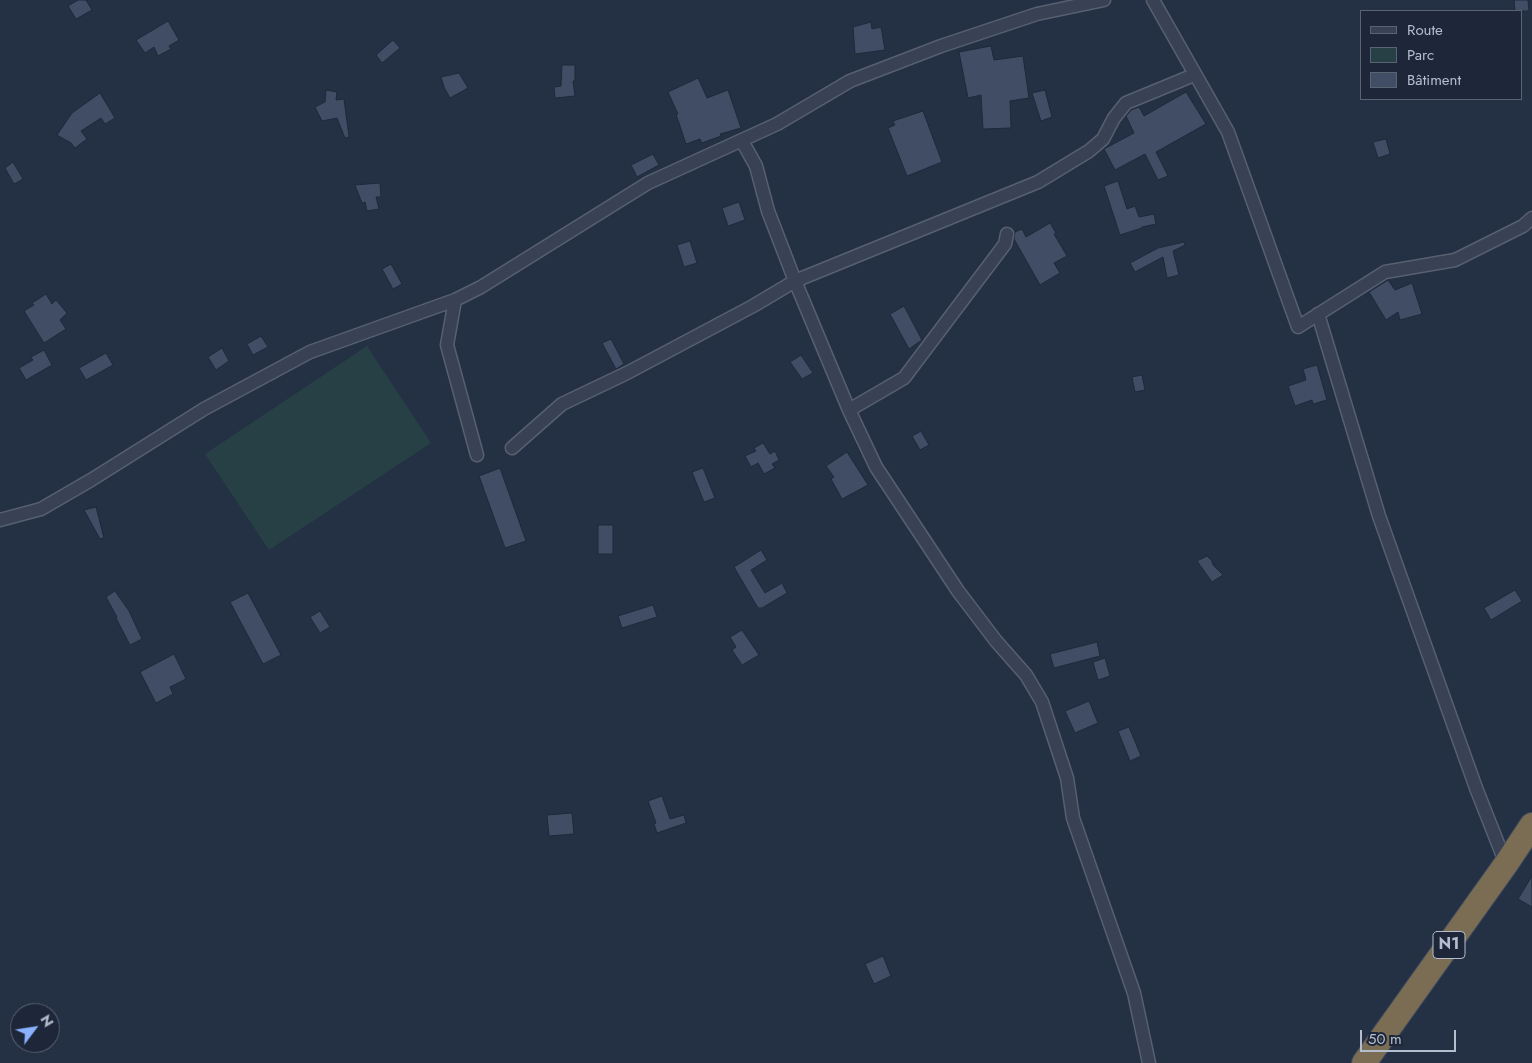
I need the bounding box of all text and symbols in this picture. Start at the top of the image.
legend [1360,10,1522,100]
text: Route [1407,19,1443,41]
text: Parc [1407,44,1434,66]
text: Bâtiment [1407,69,1461,91]
road number: N1 [1433,932,1465,958]
north arrow [10,1003,60,1053]
text: N [36,1011,58,1031]
scale bar [1362,1020,1458,1052]
text: 50 m [1368,1028,1402,1050]

